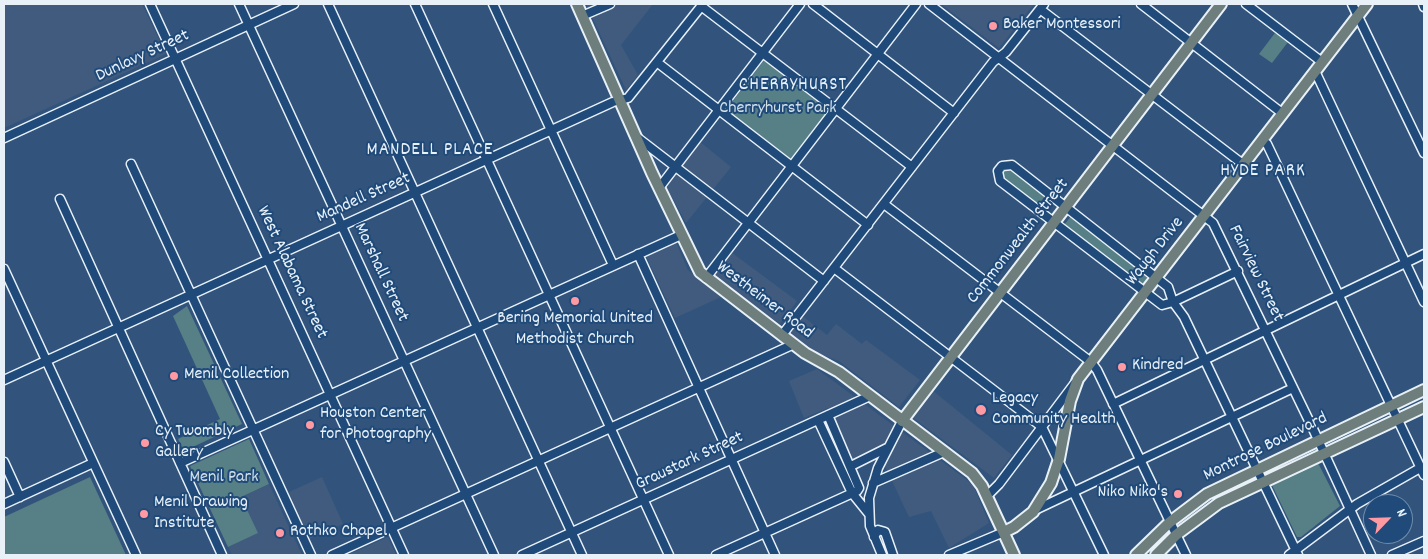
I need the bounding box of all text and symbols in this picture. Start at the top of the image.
place label: Baker Montessori [1003,15,1121,37]
marker: Baker Montessori [987,20,999,32]
street label: Dunlavy Street [93,26,193,88]
district label: CHERRYHURST [737,75,849,97]
park label: Cherryhurst Park [719,99,837,121]
district label: MANDELL PLACE [365,140,495,162]
district label: HYDE PARK [1219,161,1307,183]
street label: Mandell Street [314,169,414,229]
street label: Commonwealth Street [963,175,1075,309]
street label: West Alabama Street [251,203,331,343]
street label: Waugh Drive [1122,213,1190,291]
street label: Marshall Street [348,220,412,326]
street label: Fairview Street [1222,222,1288,326]
street label: Westheimer Road [711,257,817,345]
marker: Bering Memorial United Methodist Church [569,295,581,307]
place label: Bering Memorial United Methodist Church [497,309,653,352]
place label: Kindred [1132,356,1183,378]
marker: Kindred [1116,361,1128,373]
place label: Menil Collection [184,365,289,387]
marker: Menil Collection [168,370,180,382]
place label: Legacy Community Health [992,389,1116,432]
marker: Legacy Community Health [974,403,988,417]
place label: Houston Center for Photography [320,404,431,446]
street label: Montrose Boulevard [1200,409,1332,487]
marker: Houston Center for Photography [304,419,316,431]
place label: Cy Twombly Gallery [155,422,234,464]
street label: Graustark Street [633,428,747,496]
marker: Cy Twombly Gallery [139,437,151,449]
park label: Menil Park [189,468,259,490]
place label: Niko Niko's [1098,483,1168,505]
marker: Niko Niko's [1172,488,1184,500]
place label: Menil Drawing Institute [154,493,248,536]
north arrow [1363,494,1413,544]
text: N [1390,506,1411,521]
marker: Menil Drawing Institute [138,508,150,520]
place label: Rothko Chapel [290,522,387,544]
marker: Rothko Chapel [274,527,286,539]

